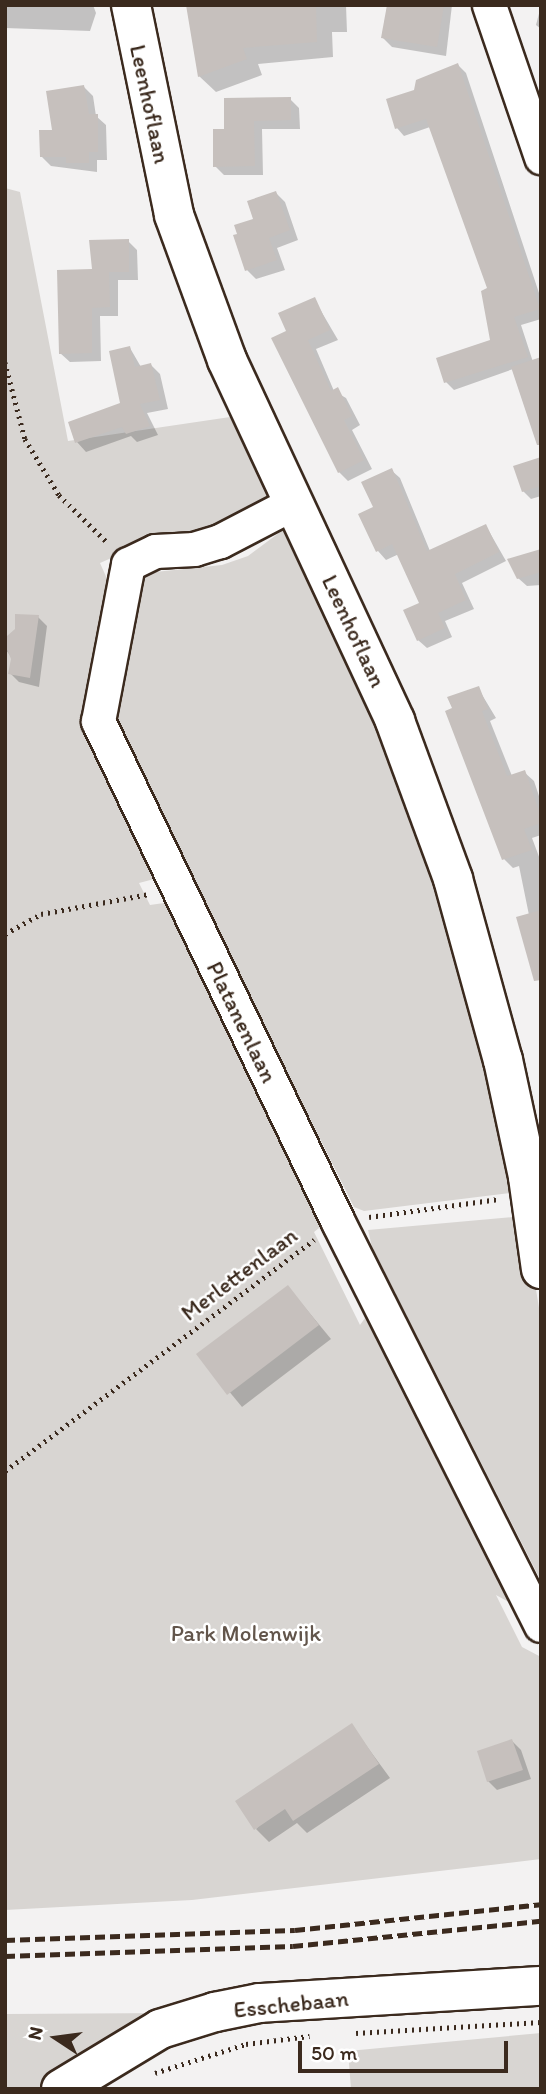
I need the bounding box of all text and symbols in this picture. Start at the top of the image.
street label: Leenhoflaan [124,42,176,166]
street label: Leenhoflaan [316,570,392,692]
street label: Platanenlaan [201,957,283,1087]
street label: Merlettenlaan [176,1221,302,1327]
park label: Park Molenwijk [172,1619,320,1647]
street label: Esschebaan [232,1984,350,2024]
north arrow [21,2003,91,2073]
text: N [22,2024,48,2042]
scale bar [301,2028,511,2072]
text: 50 m [311,2040,357,2065]

